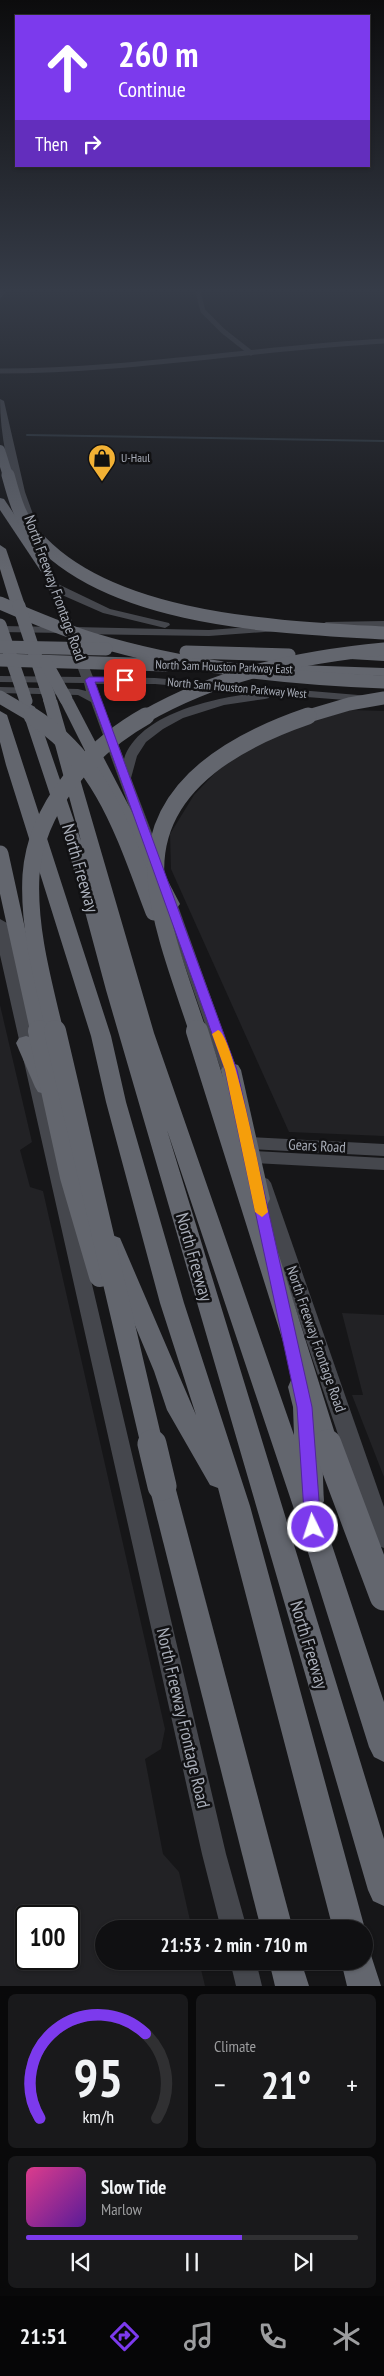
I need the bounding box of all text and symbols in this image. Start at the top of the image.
text: 260 m [118,31,199,77]
icon: ahead [35,35,100,100]
text: Continue [118,75,186,103]
icon: right [78,130,106,158]
text: Then [35,132,68,156]
shop icon: U-Haul [87,443,117,482]
place label: U-Haul [121,450,150,465]
street label: North Freeway Frontage Road [20,512,91,663]
street label: North Sam Houston Parkway East [155,657,294,676]
pin [104,659,146,701]
icon: arrive [111,666,139,694]
street label: North Sam Houston Parkway West [167,674,308,701]
street label: North Freeway [57,821,104,915]
street label: Gears Road [288,1135,346,1156]
street label: North Freeway [171,1210,218,1304]
street label: North Freeway Frontage Road [282,1263,350,1415]
position arrow [286,1500,338,1552]
street label: North Freeway [285,1598,334,1692]
street label: North Freeway Frontage Road [152,1626,215,1810]
speed limit sign: 100 [15,1905,80,1970]
text: 21:53 · 2 min · 710 m [161,1933,307,1957]
text: Climate [214,2036,256,2056]
text: 95 [73,2044,123,2111]
text: 21° [261,2060,311,2109]
text: − [214,2066,226,2103]
text: + [346,2066,358,2103]
text: km/h [82,2105,114,2128]
text: Slow Tide [101,2175,166,2199]
text: Marlow [101,2199,142,2219]
icon: previous [67,2248,95,2276]
icon: pause [178,2248,206,2276]
icon: next [289,2248,317,2276]
icon: directions [107,2319,142,2354]
icon: music [181,2319,216,2354]
icon: phone [255,2319,290,2354]
icon: climate [329,2319,364,2354]
text: 21:51 [20,2322,67,2350]

